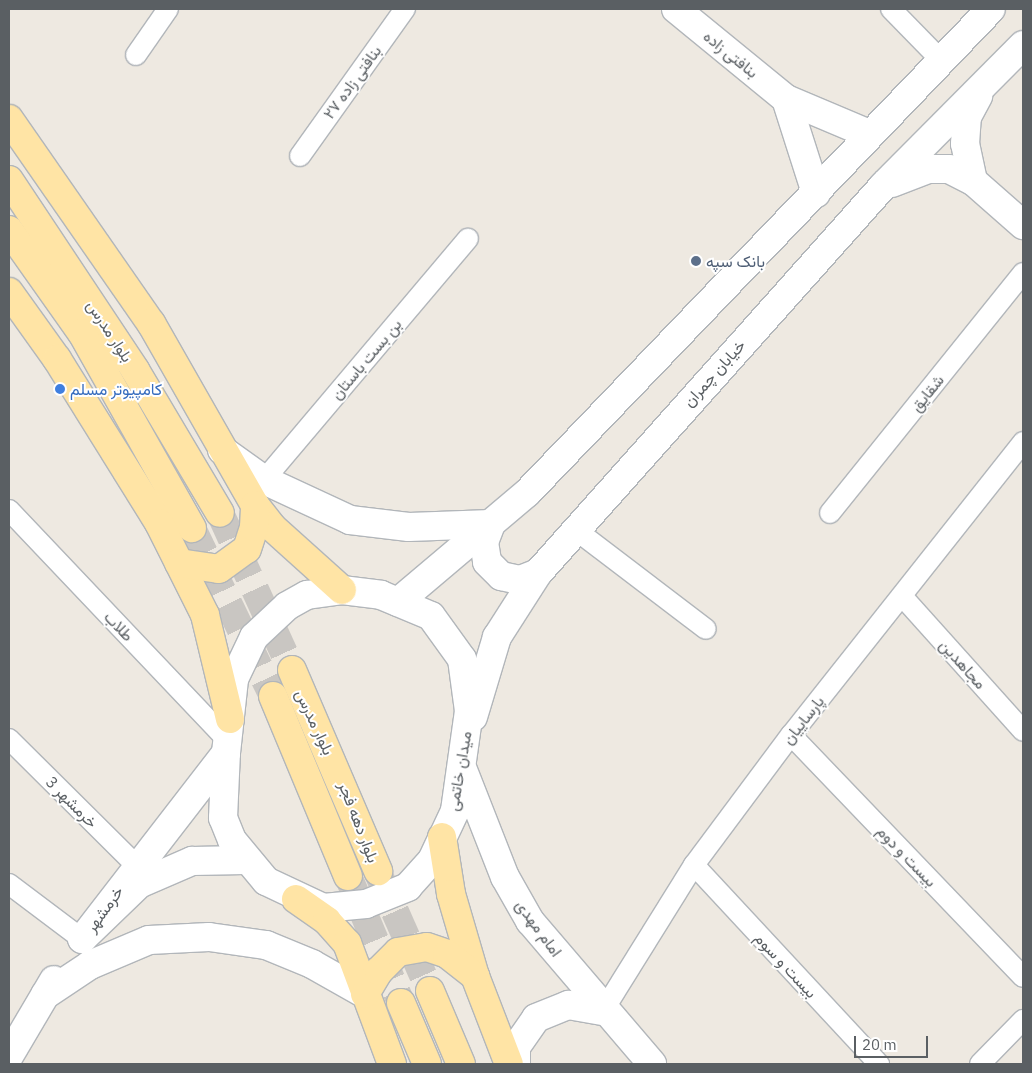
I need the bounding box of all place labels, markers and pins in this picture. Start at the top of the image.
place label: بانک سپه [706,251,765,271]
marker: بانک سپه [690,255,702,267]
place label: کامپیوتر مسلم [70,379,162,399]
marker: کامپیوتر مسلم [54,383,66,395]

